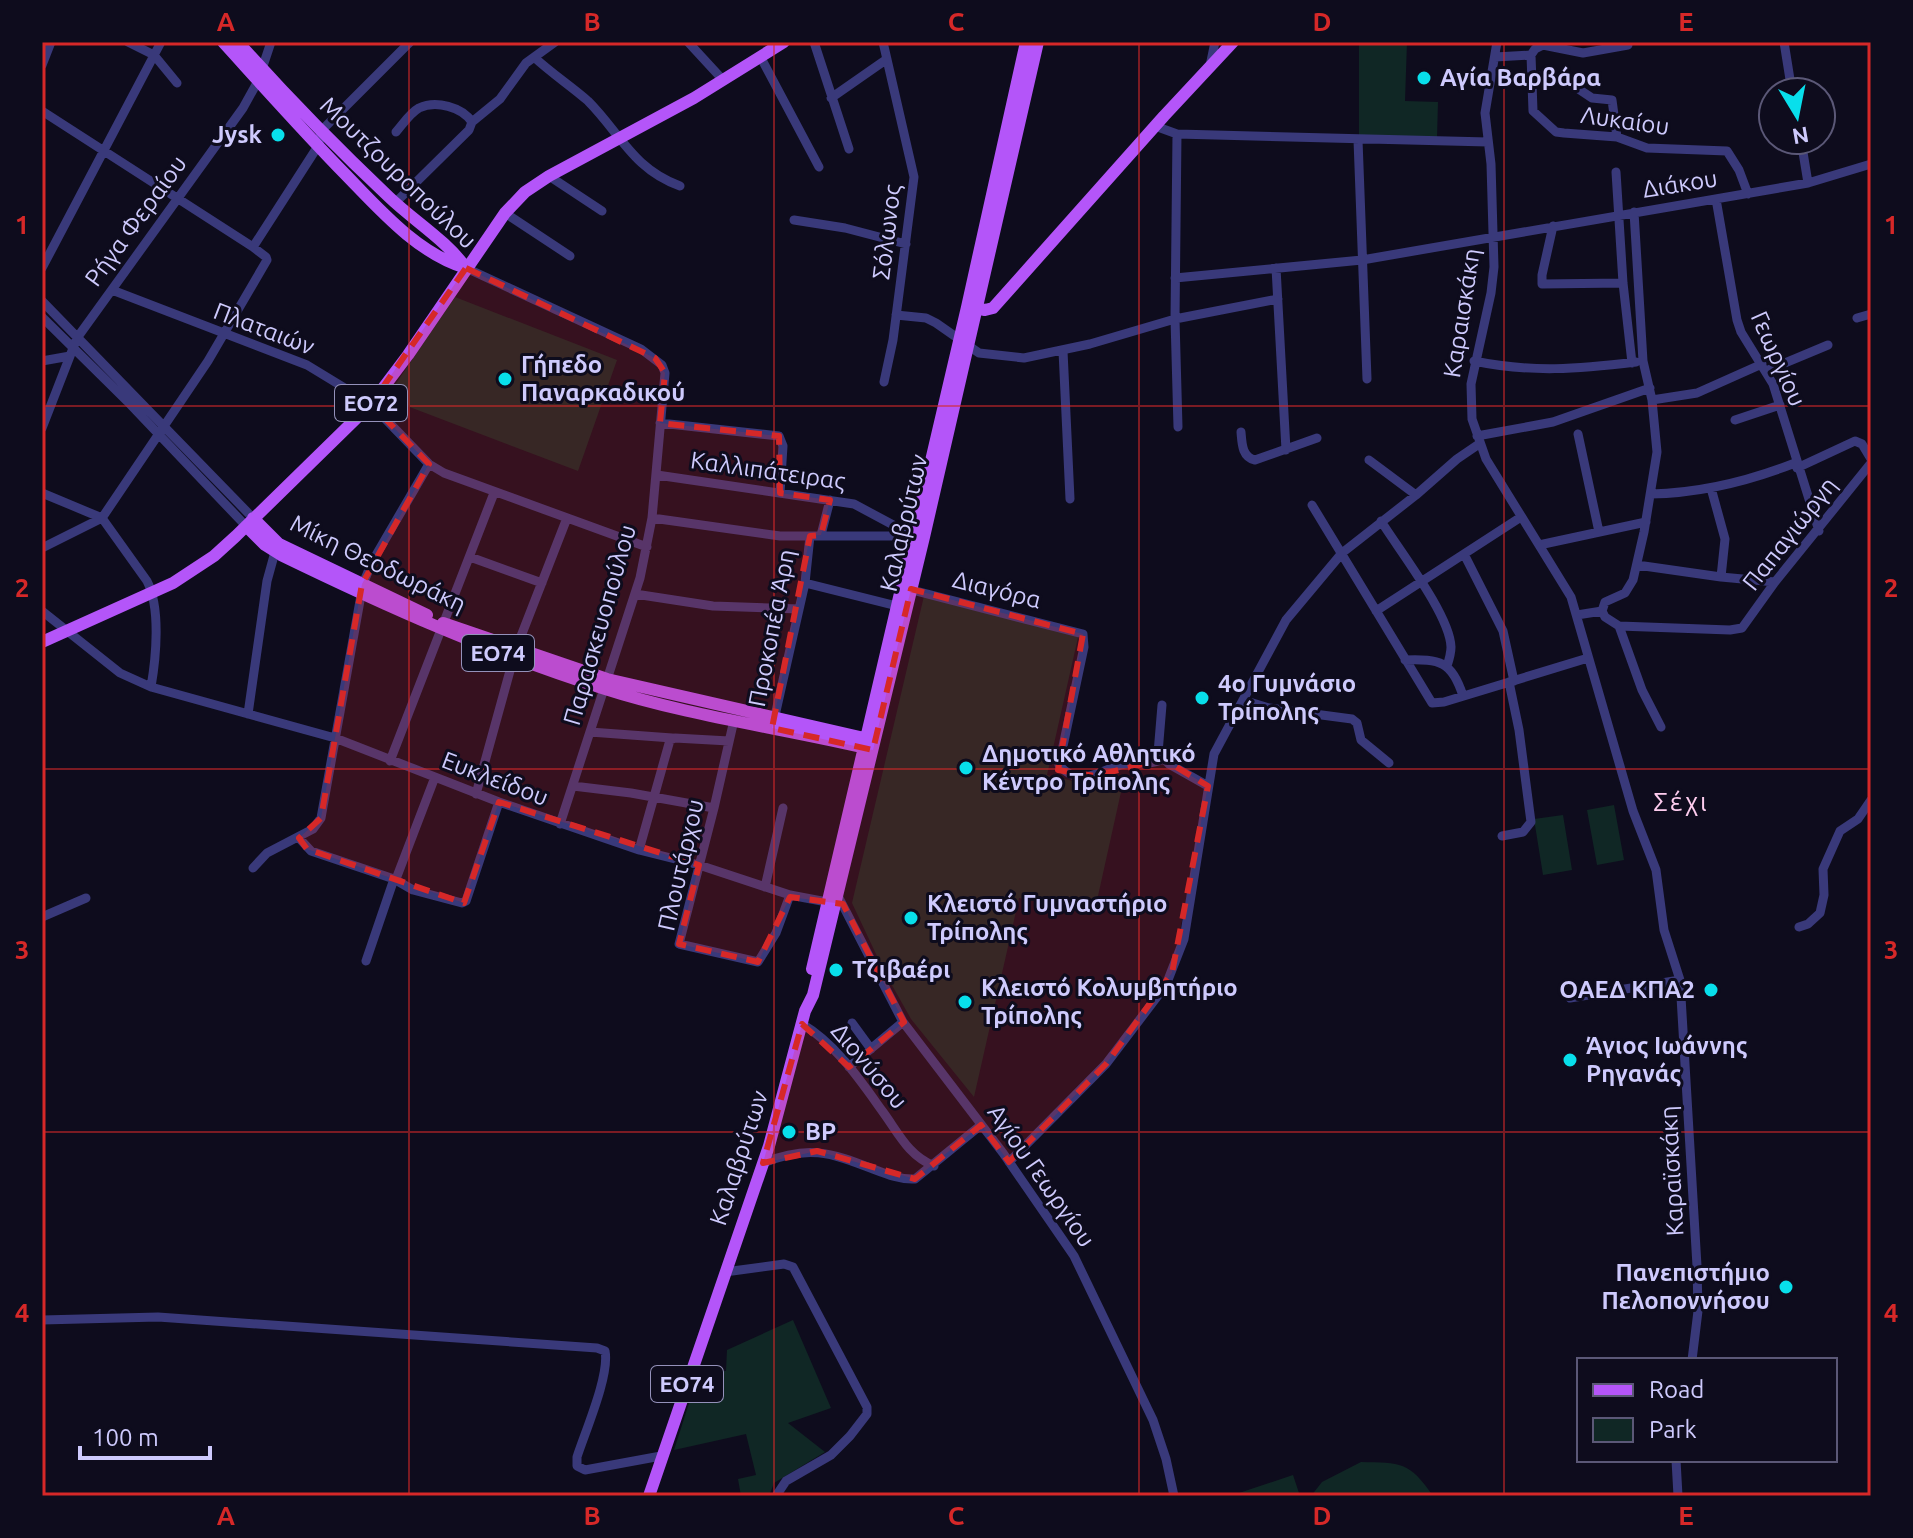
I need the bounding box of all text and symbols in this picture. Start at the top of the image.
text: A [217,7,236,36]
text: B [583,7,601,36]
text: C [948,7,965,36]
text: D [1313,7,1331,36]
text: E [1678,7,1694,36]
place label: Αγία Βαρβάρα [1440,64,1601,91]
marker: Αγία Βαρβάρα [1415,69,1433,87]
north arrow [1757,76,1837,156]
street label: Μουτζουροπούλου [315,91,482,254]
street label: Λυκαίου [1579,101,1671,140]
place label: Jysk [212,121,263,148]
text: N [1790,122,1811,150]
marker: Jysk [269,126,287,144]
street label: Ρήγα Φεραίου [79,150,192,291]
street label: Διάκου [1641,164,1719,203]
street label: Σόλωνος [867,183,906,281]
text: 1 [15,210,29,239]
text: 1 [1884,210,1898,239]
street label: Καραισκάκη [1438,246,1485,380]
street label: Πλαταιών [210,297,319,360]
street label: Γεωργίου [1746,307,1811,410]
place label: Γήπεδο Παναρκαδικού [521,351,685,406]
marker: Γήπεδο Παναρκαδικού [496,370,514,388]
road number: ΕΟ72 [335,385,407,421]
street label: Καλλιπάτειρας [689,446,847,495]
street label: Καλαβρύτων [875,451,932,594]
street label: Παπαγιώργη [1737,472,1842,596]
street label: Μίκη Θεοδωράκη [286,509,470,618]
street label: Παρασκευοπούλου [558,522,641,728]
street label: Προκοπέα Άρη [743,547,800,709]
street label: Διαγόρα [950,566,1044,614]
text: 2 [15,573,29,602]
text: 2 [1884,573,1898,602]
road number: ΕΟ74 [462,635,534,671]
place label: 4ο Γυμνάσιο Τρίπολης [1218,670,1356,725]
marker: 4ο Γυμνάσιο Τρίπολης [1193,689,1211,707]
place label: Δημοτικό Αθλητικό Κέντρο Τρίπολης [982,740,1196,795]
street label: Ευκλείδου [438,746,552,811]
marker: Δημοτικό Αθλητικό Κέντρο Τρίπολης [957,759,975,777]
district label: Σέχι [1653,787,1709,816]
street label: Πλουτάρχου [652,796,709,933]
place label: Κλειστό Γυμναστήριο Τρίπολης [927,890,1167,945]
marker: Κλειστό Γυμναστήριο Τρίπολης [902,909,920,927]
text: 3 [15,935,29,964]
text: 3 [1884,935,1898,964]
place label: Τζιβαέρι [852,956,950,983]
marker: Τζιβαέρι [827,961,845,979]
place label: Κλειστό Κολυμβητήριο Τρίπολης [981,974,1238,1029]
place label: ΟΑΕΔ ΚΠΑ2 [1559,976,1695,1003]
marker: ΟΑΕΔ ΚΠΑ2 [1702,981,1720,999]
marker: Κλειστό Κολυμβητήριο Τρίπολης [956,993,974,1011]
street label: Διονύσου [826,1017,913,1114]
place label: Άγιος Ιωάννης Ρηγανάς [1586,1032,1748,1087]
marker: Άγιος Ιωάννης Ρηγανάς [1561,1051,1579,1069]
street label: Καλαβρύτων [704,1087,773,1229]
street label: Αγίου Γεωργίου [982,1099,1100,1252]
street label: Καραϊσκάκη [1655,1105,1688,1237]
place label: BP [805,1118,836,1145]
marker: BP [780,1123,798,1141]
place label: Πανεπιστήμιο Πελοποννήσου [1601,1259,1770,1314]
marker: Πανεπιστήμιο Πελοποννήσου [1777,1278,1795,1296]
text: 4 [15,1298,29,1327]
text: 4 [1884,1298,1898,1327]
legend [1577,1358,1837,1462]
road number: ΕΟ74 [651,1366,723,1402]
text: Road [1649,1376,1704,1403]
scale bar [80,1410,210,1460]
text: Park [1649,1416,1697,1443]
text: 100 m [92,1424,159,1451]
text: A [217,1501,236,1530]
text: B [583,1501,601,1530]
text: C [948,1501,965,1530]
text: D [1313,1501,1331,1530]
text: E [1678,1501,1694,1530]

